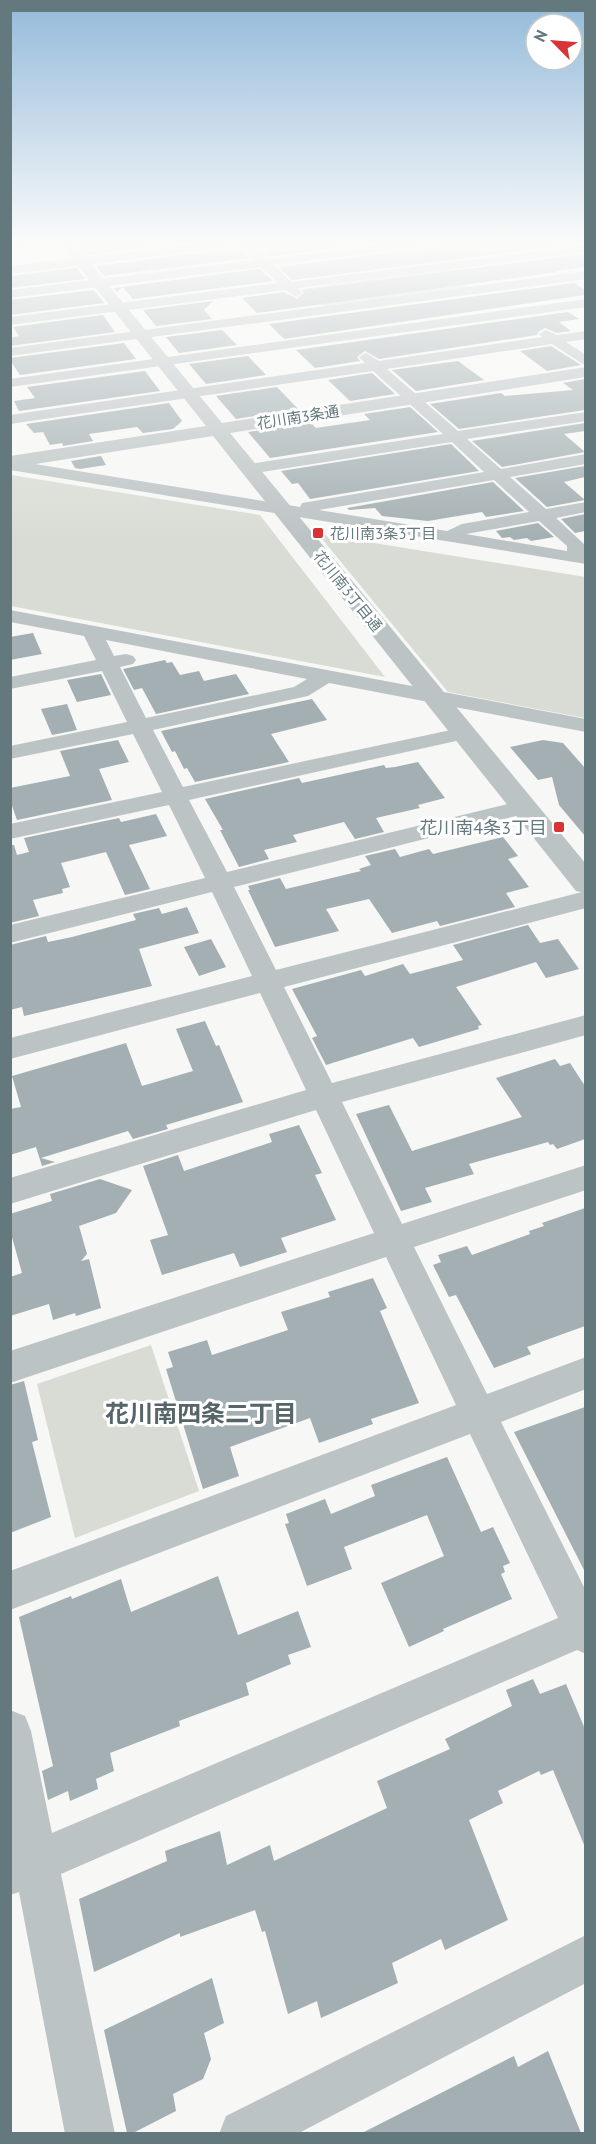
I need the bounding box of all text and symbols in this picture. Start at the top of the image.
north arrow [524,12,584,72]
text: N [529,27,552,45]
street label: 花川南3条通 [255,401,341,433]
place label: 花川南3条3丁目 [330,524,436,543]
marker: 花川南3条3丁目 [311,526,325,540]
street label: 花川南3丁目通 [310,547,386,635]
place label: 花川南4条3丁目 [419,816,547,839]
marker: 花川南4条3丁目 [552,820,566,834]
district label: 花川南四条二丁目 [105,1398,297,1429]

